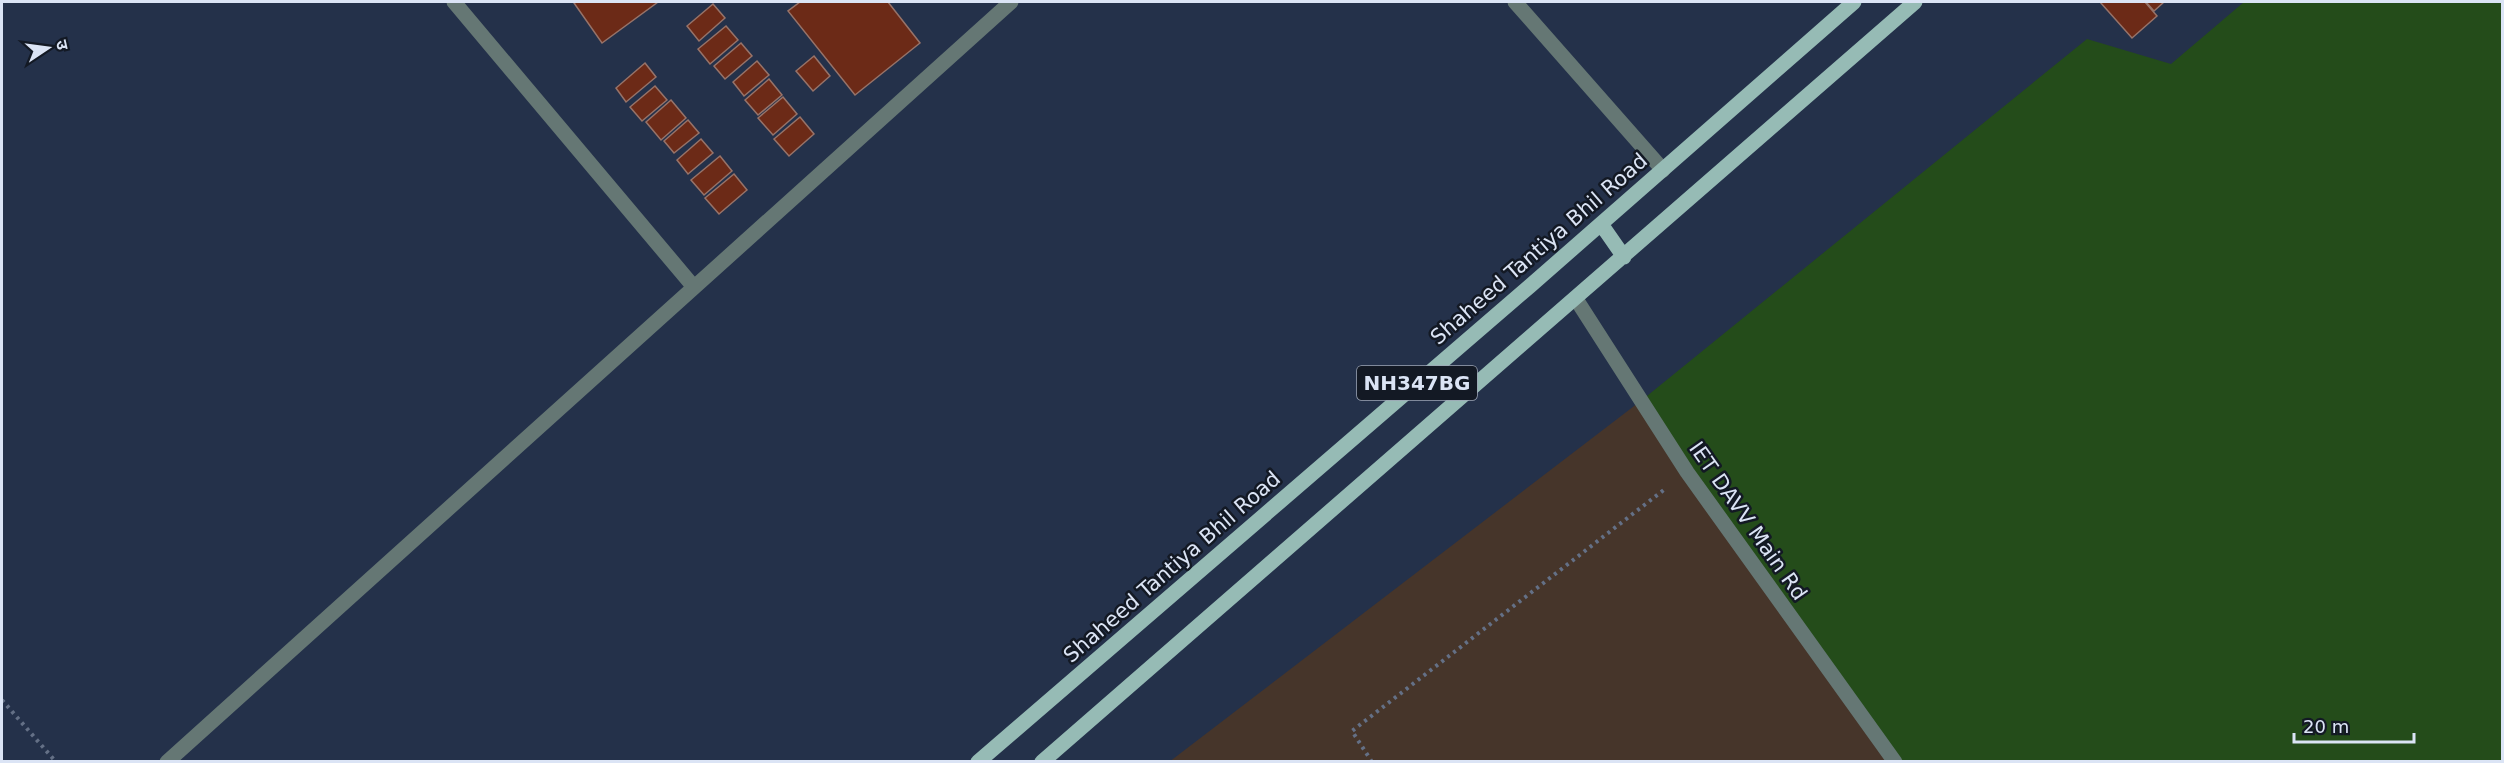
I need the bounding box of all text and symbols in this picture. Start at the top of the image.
north arrow [18,18,78,78]
text: उ [52,38,73,52]
street label: Shaheed Tantiya Bhil Road [1426,148,1652,350]
road number: NH347BG [1357,366,1477,400]
street label: IET DAVV Main Rd [1684,437,1812,605]
street label: Shaheed Tantiya Bhil Road [1059,466,1285,668]
scale bar [2294,706,2414,744]
text: 20 m [2303,716,2349,737]

